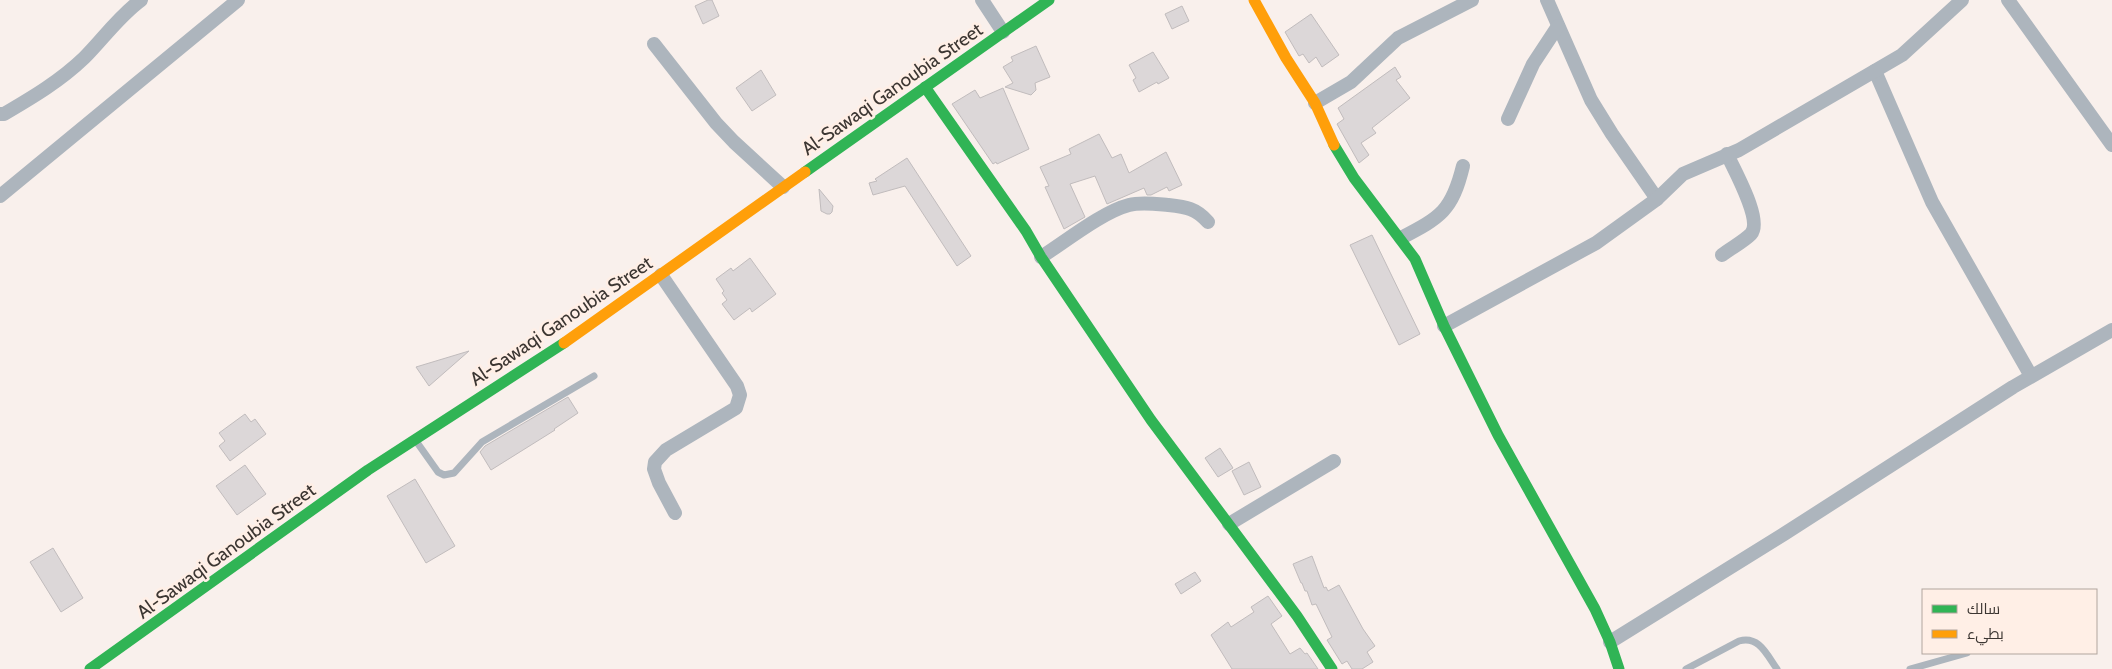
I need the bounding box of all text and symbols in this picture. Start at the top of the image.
street label: Al-Sawaqi Ganoubia Street [797,18,987,160]
street label: Al-Sawaqi Ganoubia Street [465,251,657,391]
street label: Al-Sawaqi Ganoubia Street [132,478,320,624]
legend [1922,589,2097,654]
text: سالك [1967,600,2000,618]
text: بطيء [1967,625,2004,646]

